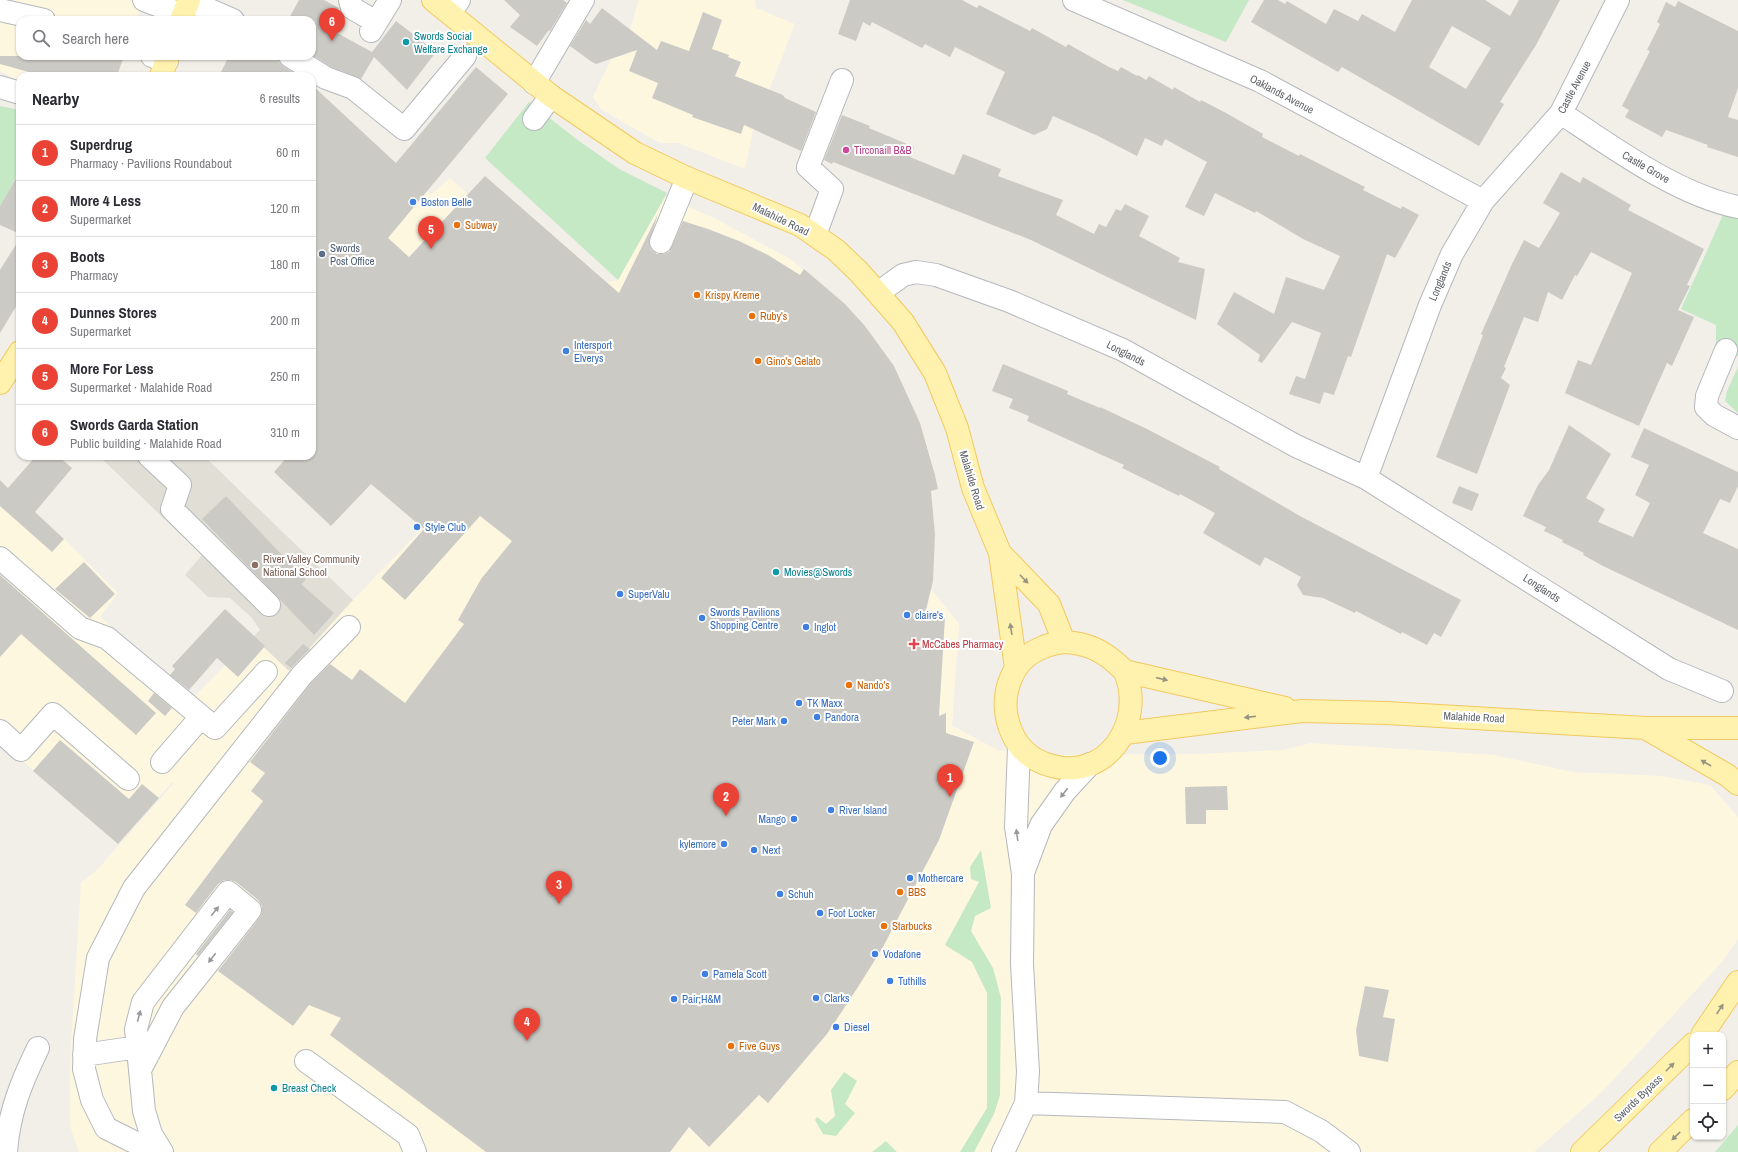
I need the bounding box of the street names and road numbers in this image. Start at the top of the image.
street label: Castle Avenue [1554,58,1594,116]
street label: Oaklands Avenue [1248,71,1316,117]
street label: Castle Grove [1620,148,1672,186]
street label: Malahide Road [750,199,812,239]
street label: Longlands [1425,259,1455,303]
street label: Longlands [1104,337,1148,369]
street label: Malahide Road [956,449,988,511]
street label: Longlands [1521,571,1564,605]
street label: Malahide Road [1443,708,1505,726]
street label: Swords Bypass [1611,1071,1666,1125]

